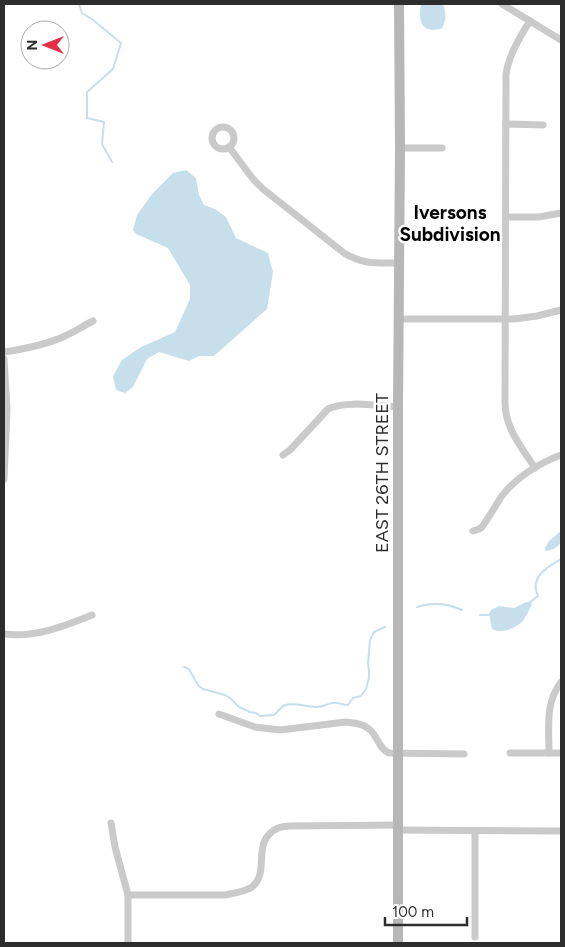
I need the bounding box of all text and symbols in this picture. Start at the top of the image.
north arrow [20,20,70,70]
text: N [24,40,41,50]
district label: Iversons Subdivision [399,201,501,246]
street label: EAST 26TH STREET [371,393,393,553]
scale bar [385,894,468,926]
text: 100 m [392,903,434,921]

